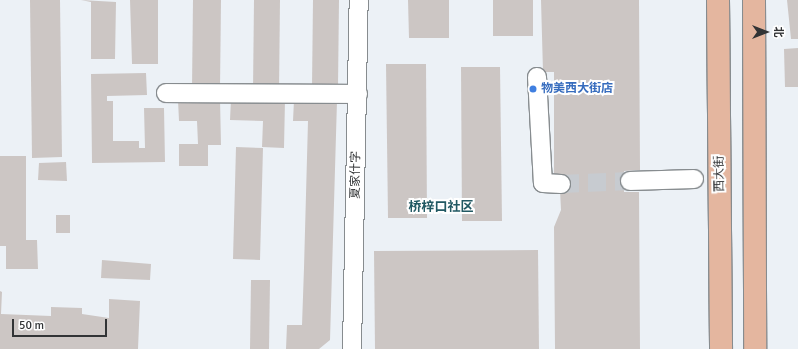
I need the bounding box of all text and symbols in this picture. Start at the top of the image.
north arrow [746,12,786,52]
text: 北 [772,27,785,38]
place label: 物美西大街店 [541,82,613,96]
marker: 物美西大街店 [528,84,538,94]
street label: 夏家什字 [348,151,364,199]
street label: 西大街 [712,156,728,192]
district label: 桥梓口社区 [409,199,473,215]
scale bar [14,311,109,337]
text: 50 m [19,318,44,333]

